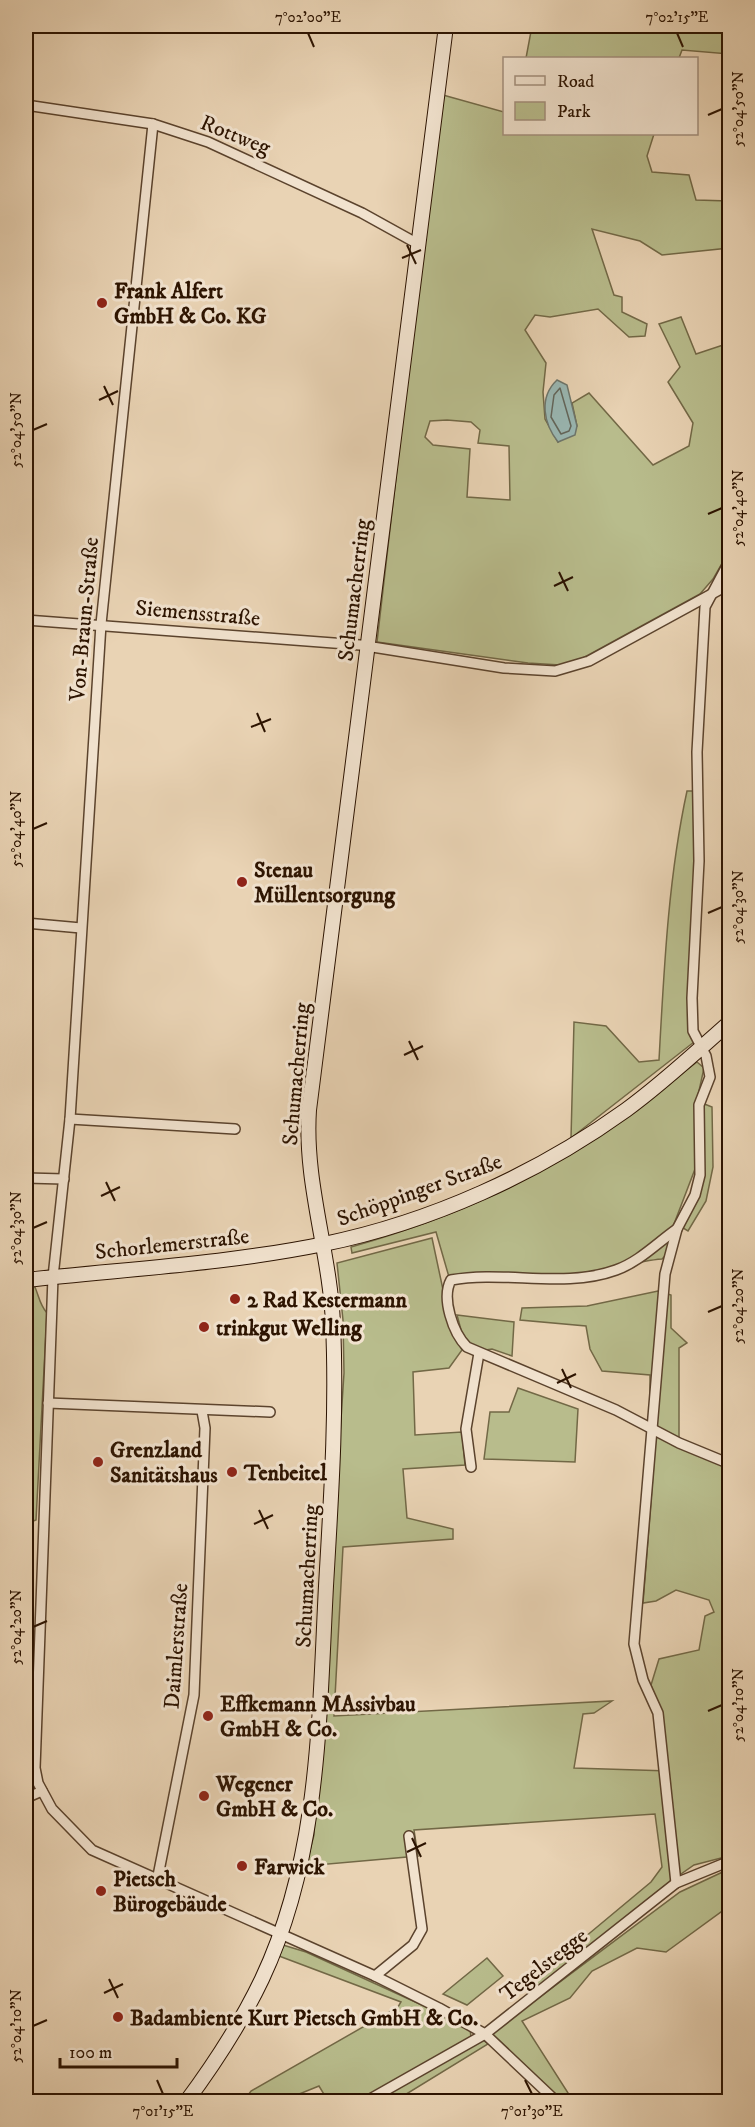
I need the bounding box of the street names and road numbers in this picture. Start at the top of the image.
street label: Rottweg [196,109,275,162]
street label: Schumacherring [332,517,377,663]
street label: Von-Braun-Straße [64,536,105,703]
street label: Siemensstraße [134,595,261,632]
street label: Schumacherring [277,1001,316,1147]
street label: Schöppinger Straße [333,1148,506,1233]
street label: Schorlemerstraße [94,1223,251,1266]
street label: Schumacherring [290,1504,325,1648]
street label: Daimlerstraße [159,1582,194,1710]
street label: Tegelstegge [495,1923,593,2008]

